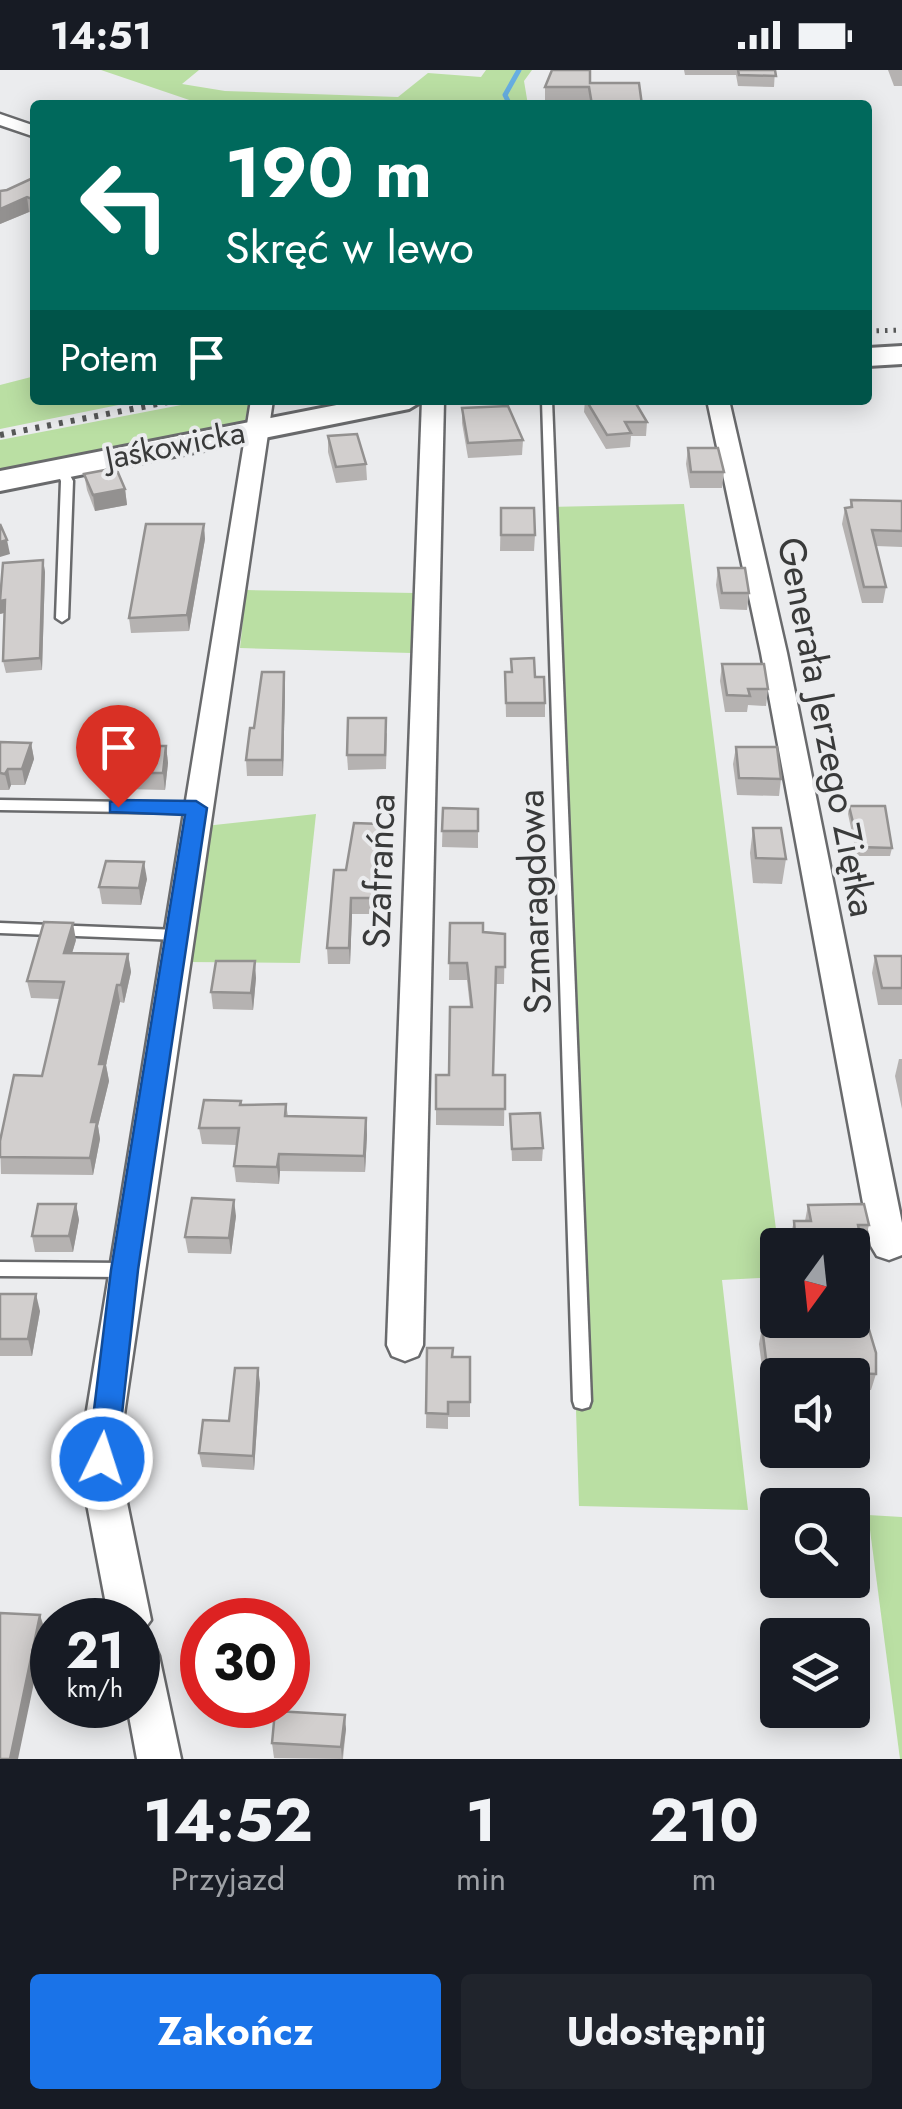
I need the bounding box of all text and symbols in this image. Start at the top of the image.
text: 14:51 [50,8,152,63]
text: 190 m [225,122,432,223]
icon: left [60,140,190,270]
text: Skręć w lewo [225,215,474,280]
text: Potem [60,330,159,385]
icon: arrive [179,330,234,385]
street label: Jaśkowicka [97,409,249,482]
street label: Generała Jerzego Ziętka [764,532,891,921]
pin [76,705,161,808]
icon: arrive [91,720,146,775]
street label: Szmaragdowa [502,789,565,1015]
street label: Szafrańca [348,792,409,949]
north arrow [760,1228,870,1338]
map controls [760,1228,870,1728]
button: sound [760,1358,870,1468]
position arrow [50,1407,154,1511]
button: search [760,1488,870,1598]
speed limit sign: 30 [180,1598,310,1728]
text: 21 [66,1614,124,1687]
button: layers [760,1618,870,1728]
text: km/h [67,1670,123,1706]
text: 14:52 [143,1777,313,1864]
text: 1 [466,1777,496,1864]
text: 210 [649,1777,759,1864]
text: Przyjazd [171,1856,285,1902]
text: min [456,1856,506,1902]
text: m [692,1856,717,1902]
button: Zakończ [30,1974,441,2089]
button: Udostępnij [461,1974,872,2089]

